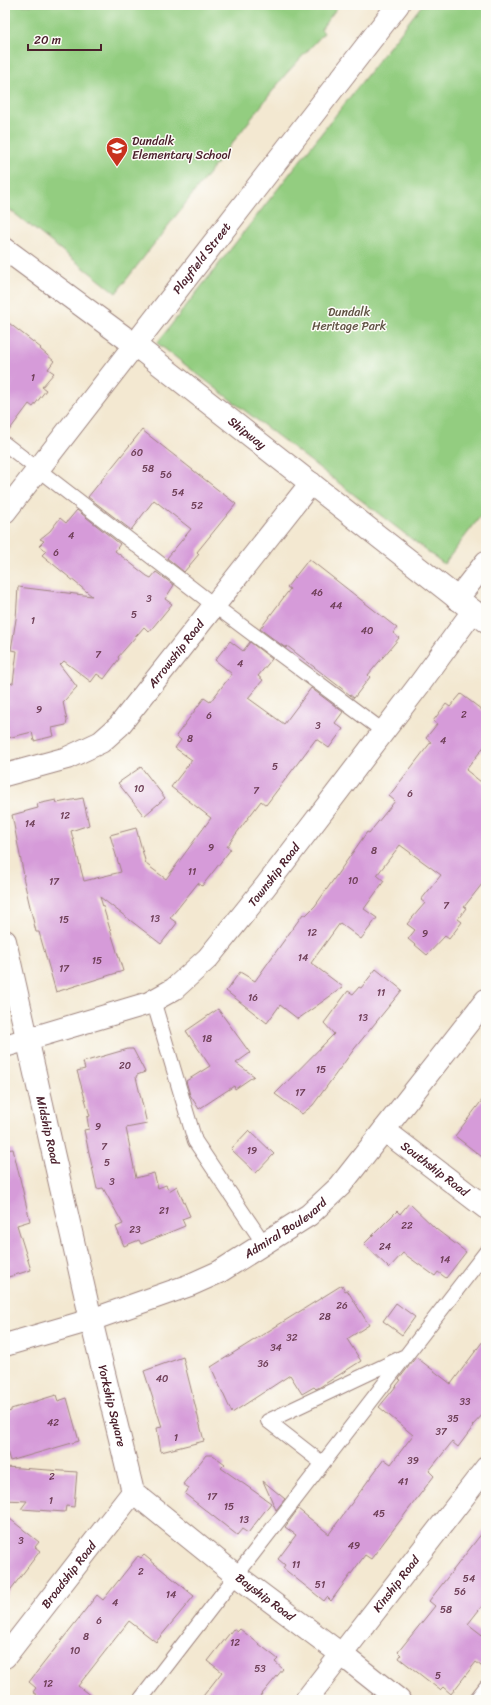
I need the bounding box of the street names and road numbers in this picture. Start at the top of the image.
street label: Playfield Street [167,217,237,299]
street label: Shipway [223,411,272,456]
street label: Arrowship Road [141,613,211,694]
street label: Township Road [242,838,306,912]
street label: Midship Road [29,1094,67,1167]
street label: Southship Road [396,1135,474,1203]
street label: Admiral Boulevard [239,1192,333,1265]
street label: Yorkship Square [91,1363,133,1449]
street label: Broadship Road [35,1536,103,1613]
street label: Kinship Road [367,1550,426,1617]
street label: Bayship Road [231,1567,300,1627]

